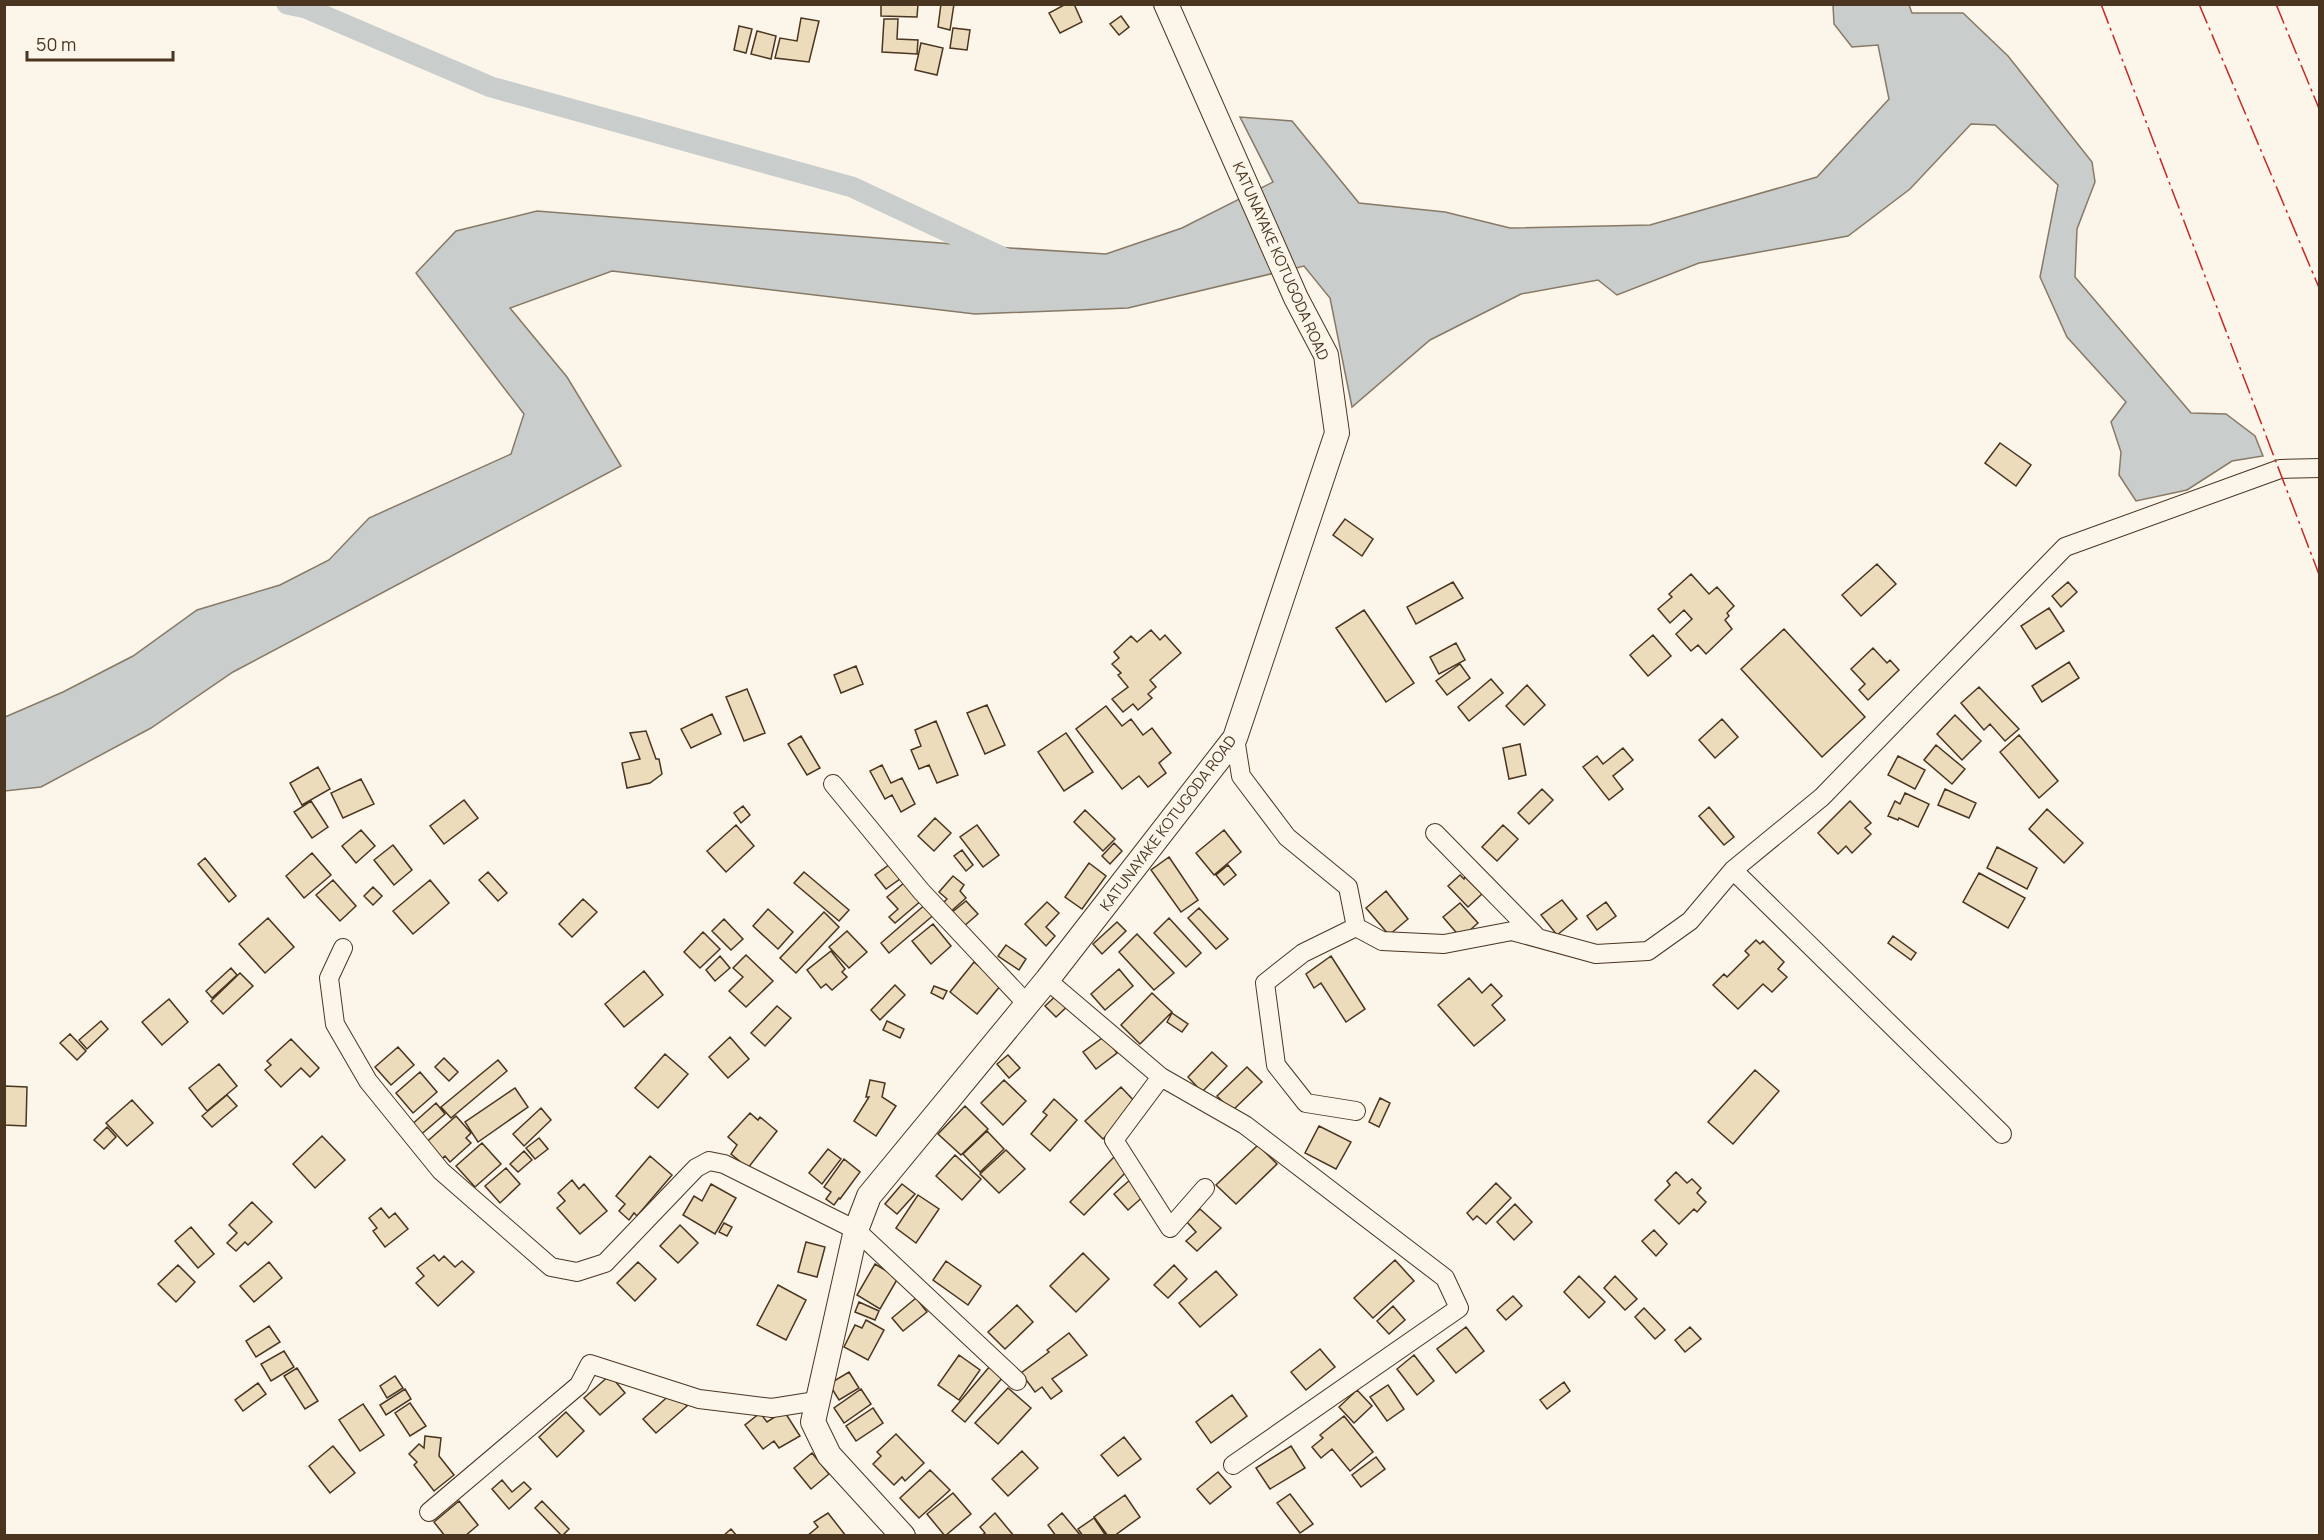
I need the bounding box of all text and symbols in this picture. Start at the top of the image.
scale bar [27,24,172,62]
text: 50 m [36,32,76,56]
street label: KATUNAYAKE KOTUGODA ROAD [1228,159,1334,363]
street label: KATUNAYAKE KOTUGODA ROAD [1095,731,1241,915]

